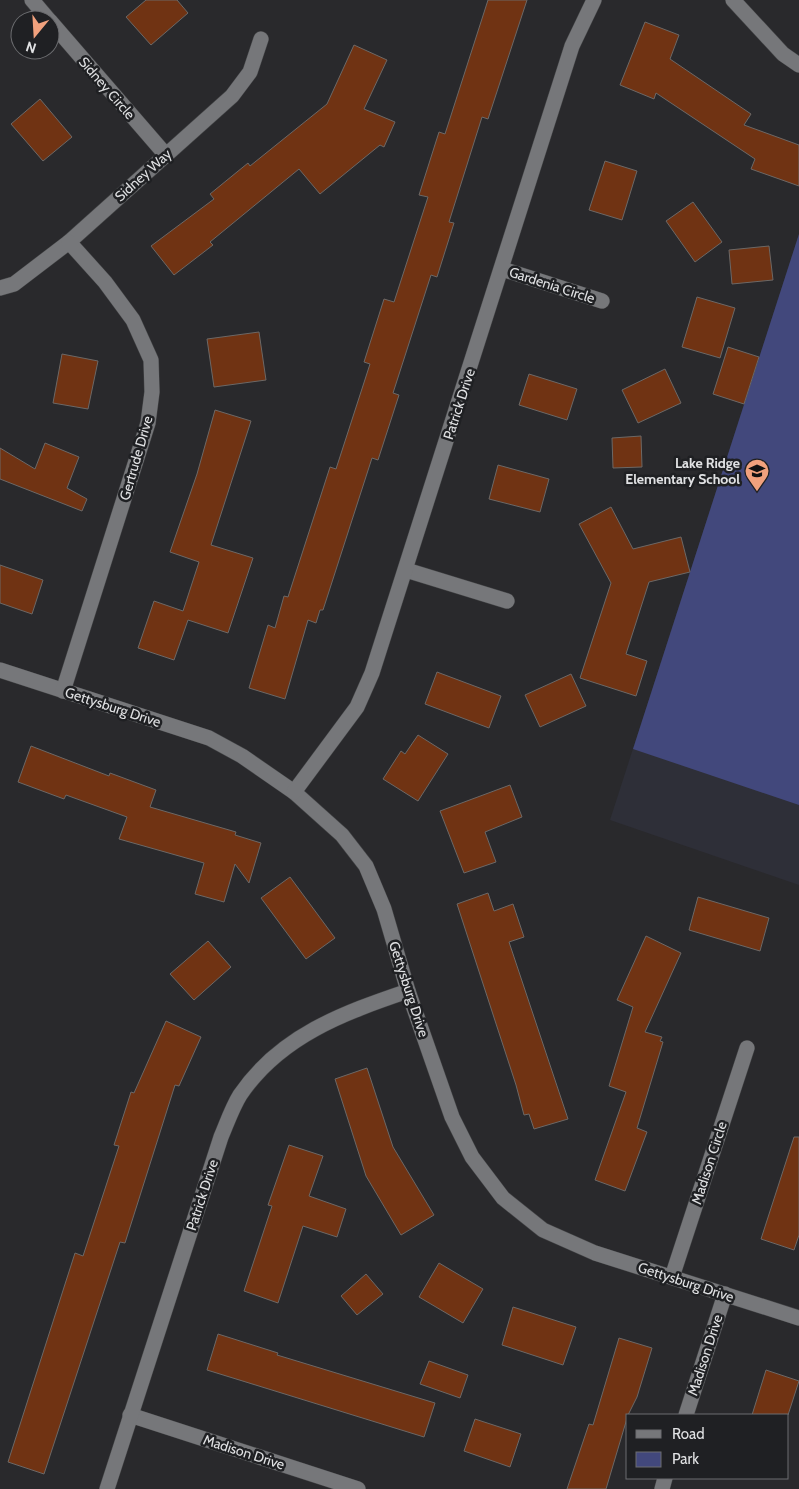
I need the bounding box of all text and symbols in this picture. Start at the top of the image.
north arrow [10,10,60,60]
text: N [23,37,38,57]
street label: Sidney Circle [75,53,139,123]
street label: Sidney Way [111,145,175,205]
street label: Gardenia Circle [507,263,597,307]
street label: Patrick Drive [439,366,479,442]
street label: Gertrude Drive [115,414,157,502]
place label: Lake Ridge Elementary School [625,454,740,488]
school or university icon: Lake Ridge Elementary School [744,458,770,492]
street label: Gettysburg Drive [63,683,163,731]
street label: Gettysburg Drive [385,939,433,1039]
street label: Madison Circle [687,1119,731,1207]
street label: Patrick Drive [182,1157,222,1233]
street label: Gettysburg Drive [636,1258,736,1306]
street label: Madison Drive [683,1312,727,1398]
legend [626,1414,789,1479]
text: Road [672,1425,705,1443]
street label: Madison Drive [201,1430,287,1474]
text: Park [672,1450,699,1468]

